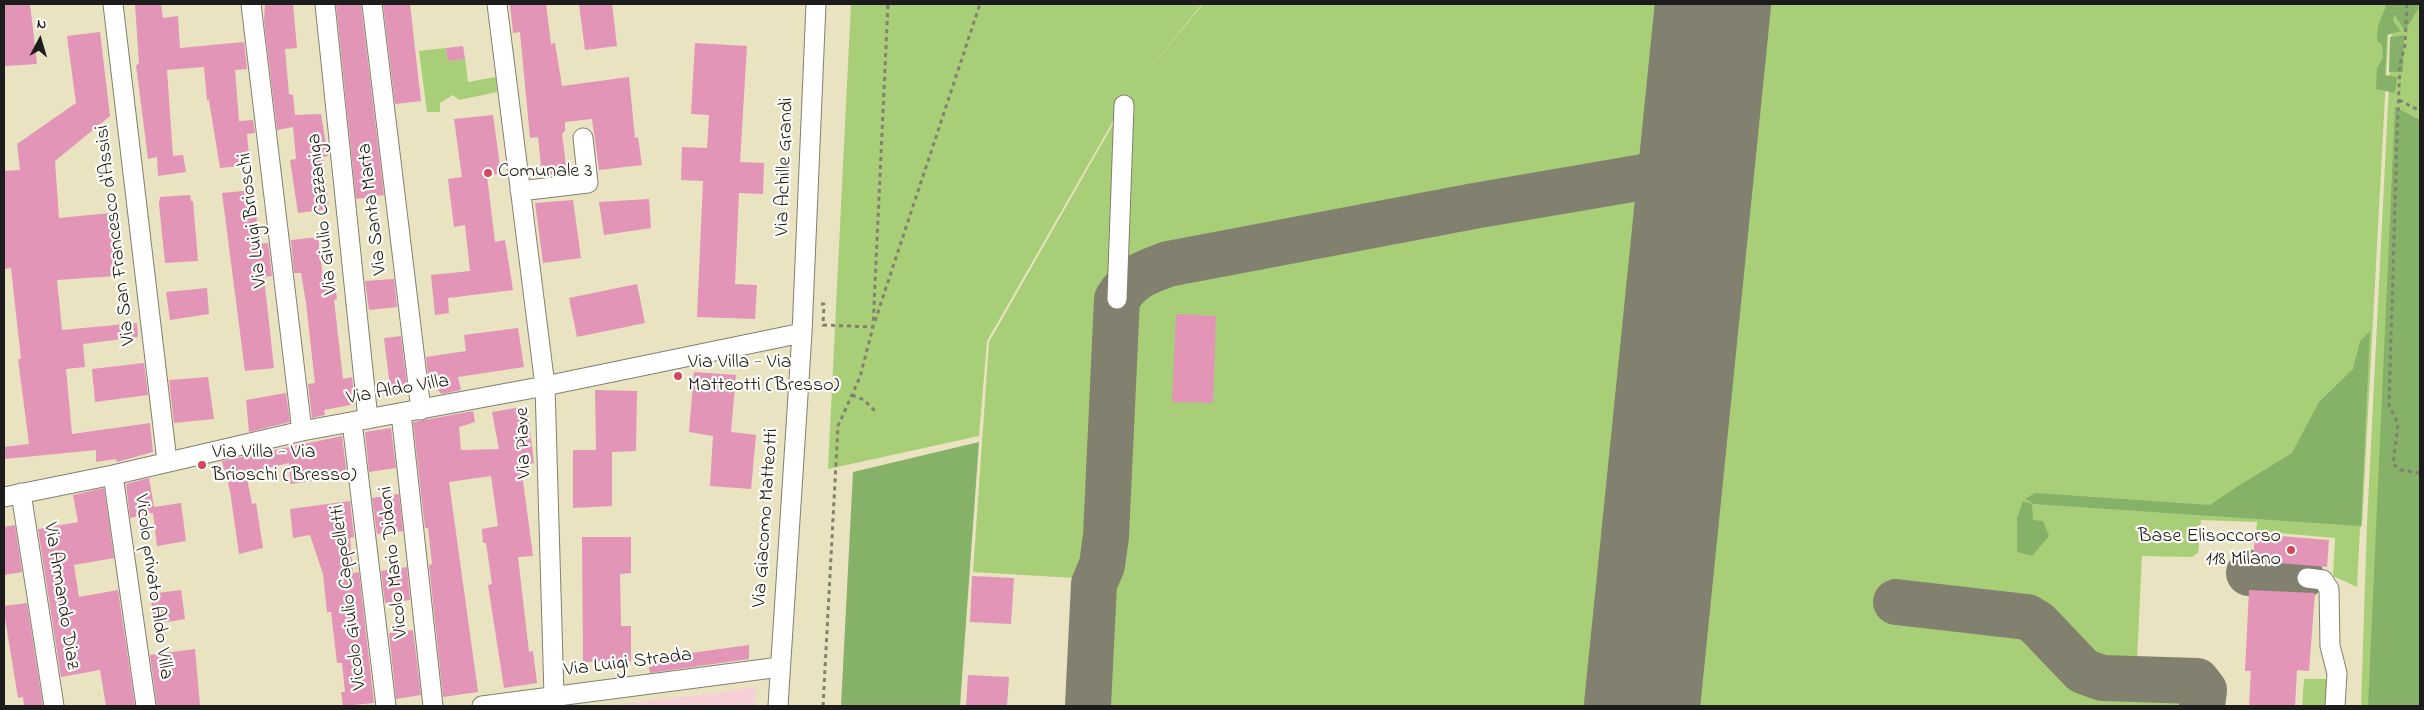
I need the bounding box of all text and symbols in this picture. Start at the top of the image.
text: N [36,14,47,36]
north arrow [15,15,65,65]
street label: Via Achille Grandi [772,97,800,237]
street label: Via San Francesco d'Assisi [92,123,142,347]
street label: Via Giulio Cazzaniga [304,132,344,296]
street label: Via Santa Marta [354,142,394,276]
street label: Via Luigi Brioschi [234,151,274,289]
place label: Comunale 3 [498,161,593,185]
marker: Comunale 3 [482,167,494,179]
place label: Via Villa - Via Matteotti (Bresso) [688,352,839,399]
street label: Via Aldo Villa [345,370,451,412]
marker: Via Villa - Via Matteotti (Bresso) [672,370,684,382]
street label: Via Piave [512,407,538,479]
street label: Via Giacomo Matteotti [749,428,785,608]
place label: Via Villa - Via Brioschi (Bresso) [212,442,356,489]
marker: Via Villa - Via Brioschi (Bresso) [196,459,208,471]
street label: Vicolo Mario Didoni [375,485,415,639]
street label: Vicolo privato Aldo Villa [127,493,177,681]
street label: Vicolo Giulio Cappelletti [327,503,373,691]
street label: Via Armando Diaz [37,521,83,671]
place label: Base Elisoccorso 118 Milano [2138,526,2281,573]
marker: Base Elisoccorso 118 Milano [2285,544,2297,556]
street label: Via Luigi Strada [563,644,693,684]

